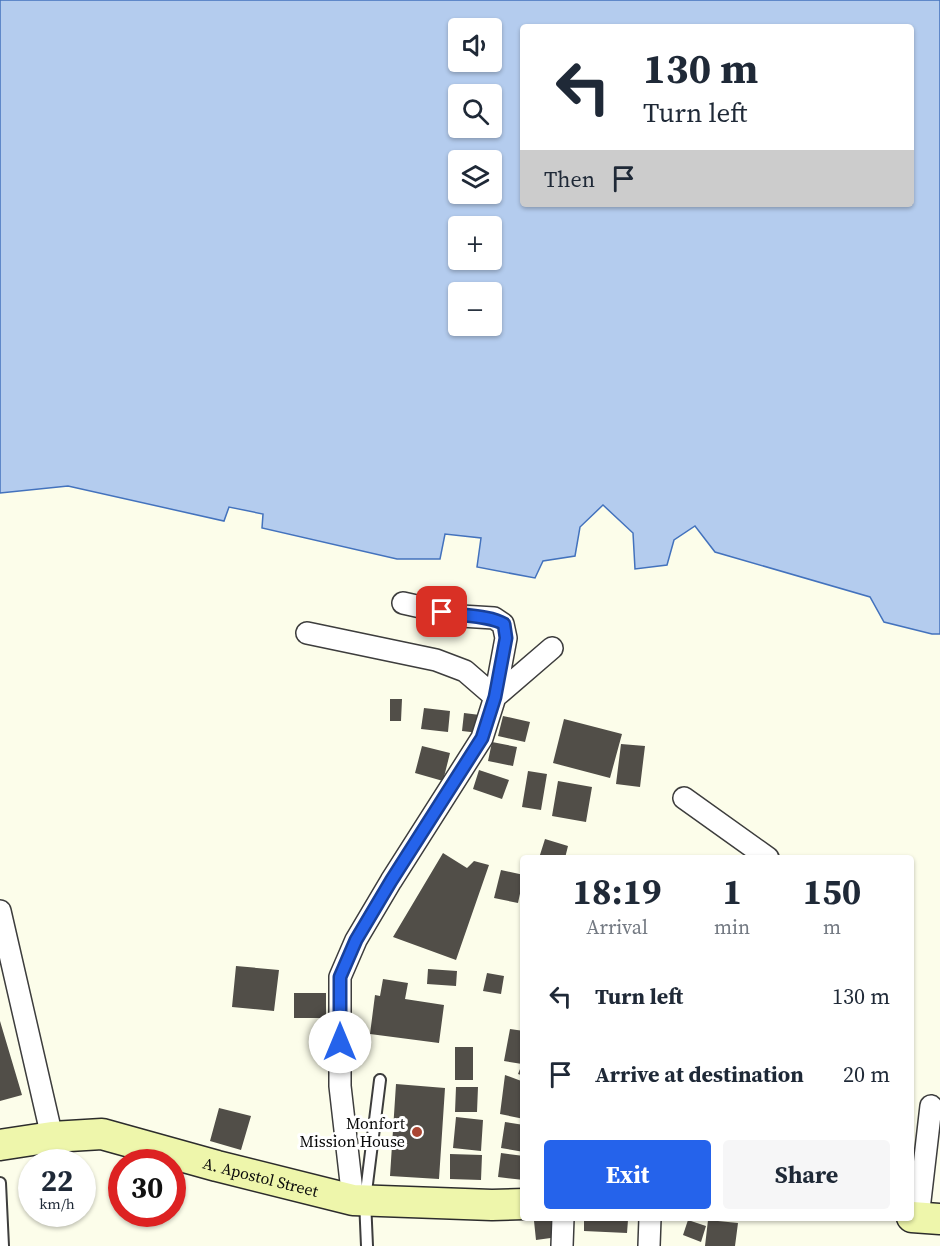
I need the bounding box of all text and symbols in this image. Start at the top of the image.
map controls [448,18,502,336]
button: sound [448,18,502,72]
text: 130 m [643,39,758,97]
icon: left [544,48,622,126]
button: search [448,84,502,138]
text: Turn left [643,94,747,131]
button: layers [448,150,502,204]
icon: arrive [607,162,640,195]
text: Then [544,164,595,194]
button: + [448,216,502,270]
button: − [448,282,502,336]
pin [416,586,467,637]
icon: arrive [425,595,458,628]
text: 18:19 [573,867,661,916]
text: 1 [722,867,742,916]
text: 150 [803,867,861,916]
text: Arrival [586,913,648,941]
text: min [714,913,750,941]
text: m [823,913,841,941]
icon: left [544,980,577,1013]
text: Turn left [595,981,683,1011]
text: 130 m [832,981,890,1011]
position arrow [308,1010,372,1074]
icon: arrive [544,1058,577,1091]
text: Arrive at destination [595,1059,804,1089]
text: 20 m [843,1059,890,1089]
place label: Monfort Mission House [300,1112,406,1152]
marker: Monfort Mission House [410,1125,424,1139]
button: Exit [544,1140,711,1209]
button: Share [723,1140,890,1209]
speed limit sign: 30 [108,1149,186,1227]
street label: A. Apostol Street [200,1152,321,1202]
text: 22 [41,1160,73,1201]
text: km/h [39,1193,75,1214]

